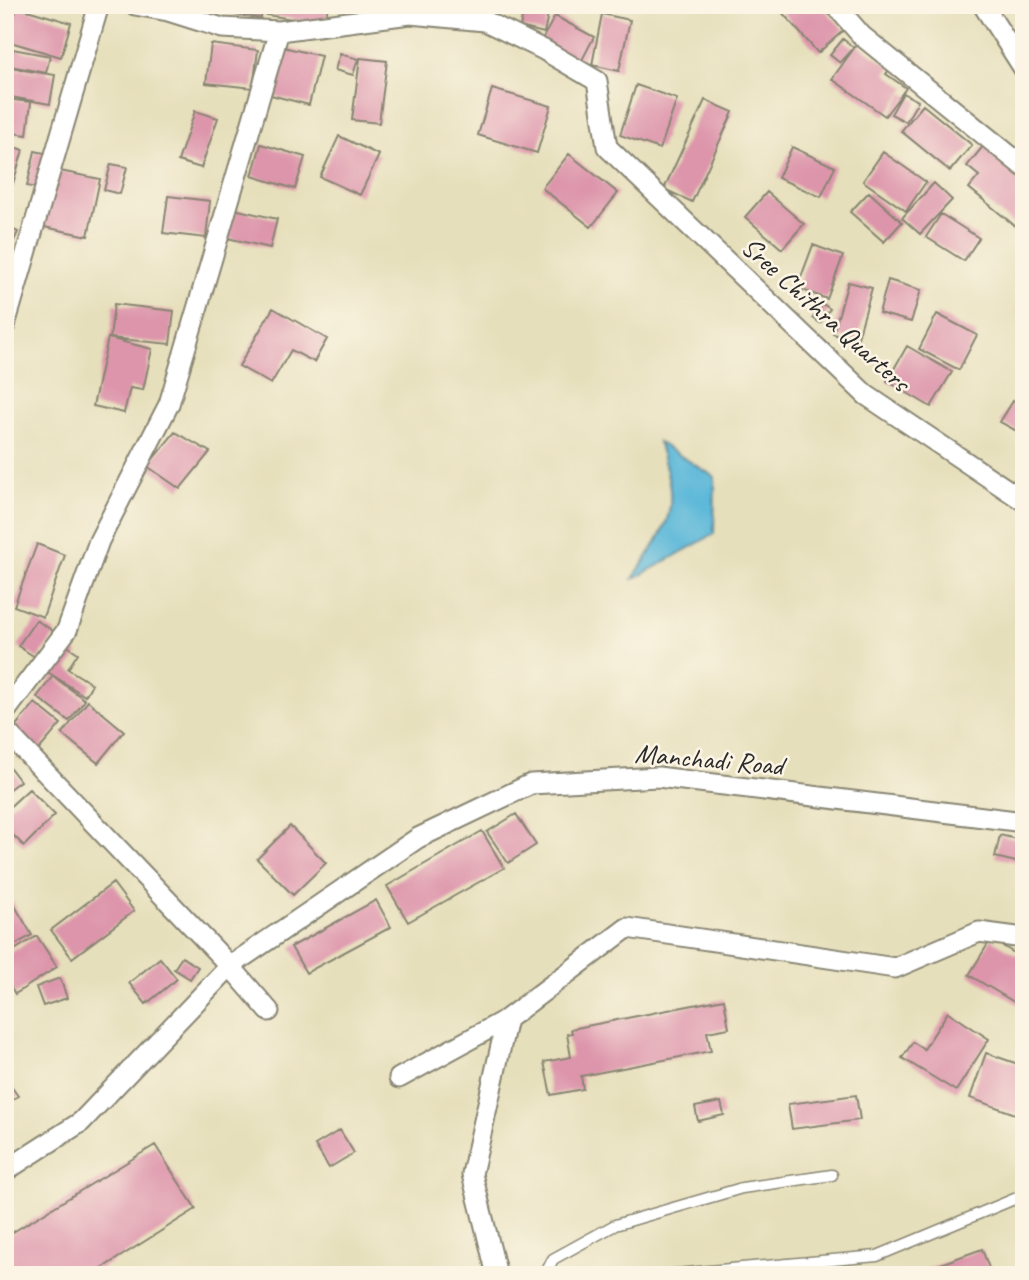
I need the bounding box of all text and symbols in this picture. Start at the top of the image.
street label: Sree Chithra Quarters [734,229,919,401]
street label: Manchadi Road [633,735,789,783]

